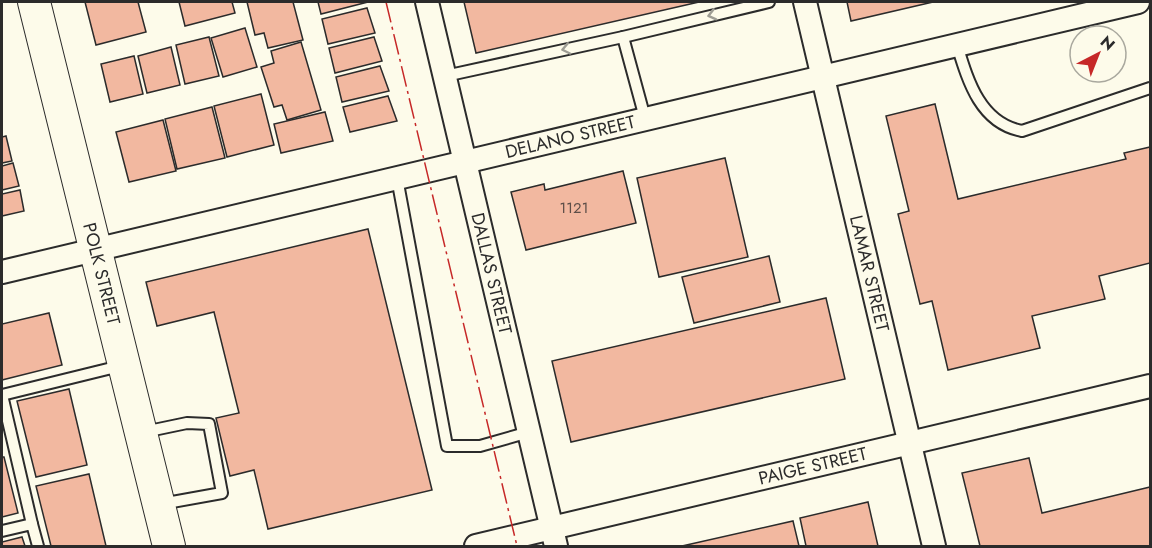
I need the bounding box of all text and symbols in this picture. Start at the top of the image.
one-way arrow [707,8,717,21]
north arrow [1068,24,1128,84]
text: N [1095,30,1120,56]
one-way arrow [561,42,571,55]
street label: DELANO STREET [503,109,638,165]
house number: 1121 [560,197,588,219]
street label: DALLAS STREET [464,210,518,337]
street label: LAMAR STREET [843,213,896,335]
street label: POLK STREET [76,220,127,328]
street label: PAIGE STREET [756,441,870,492]

